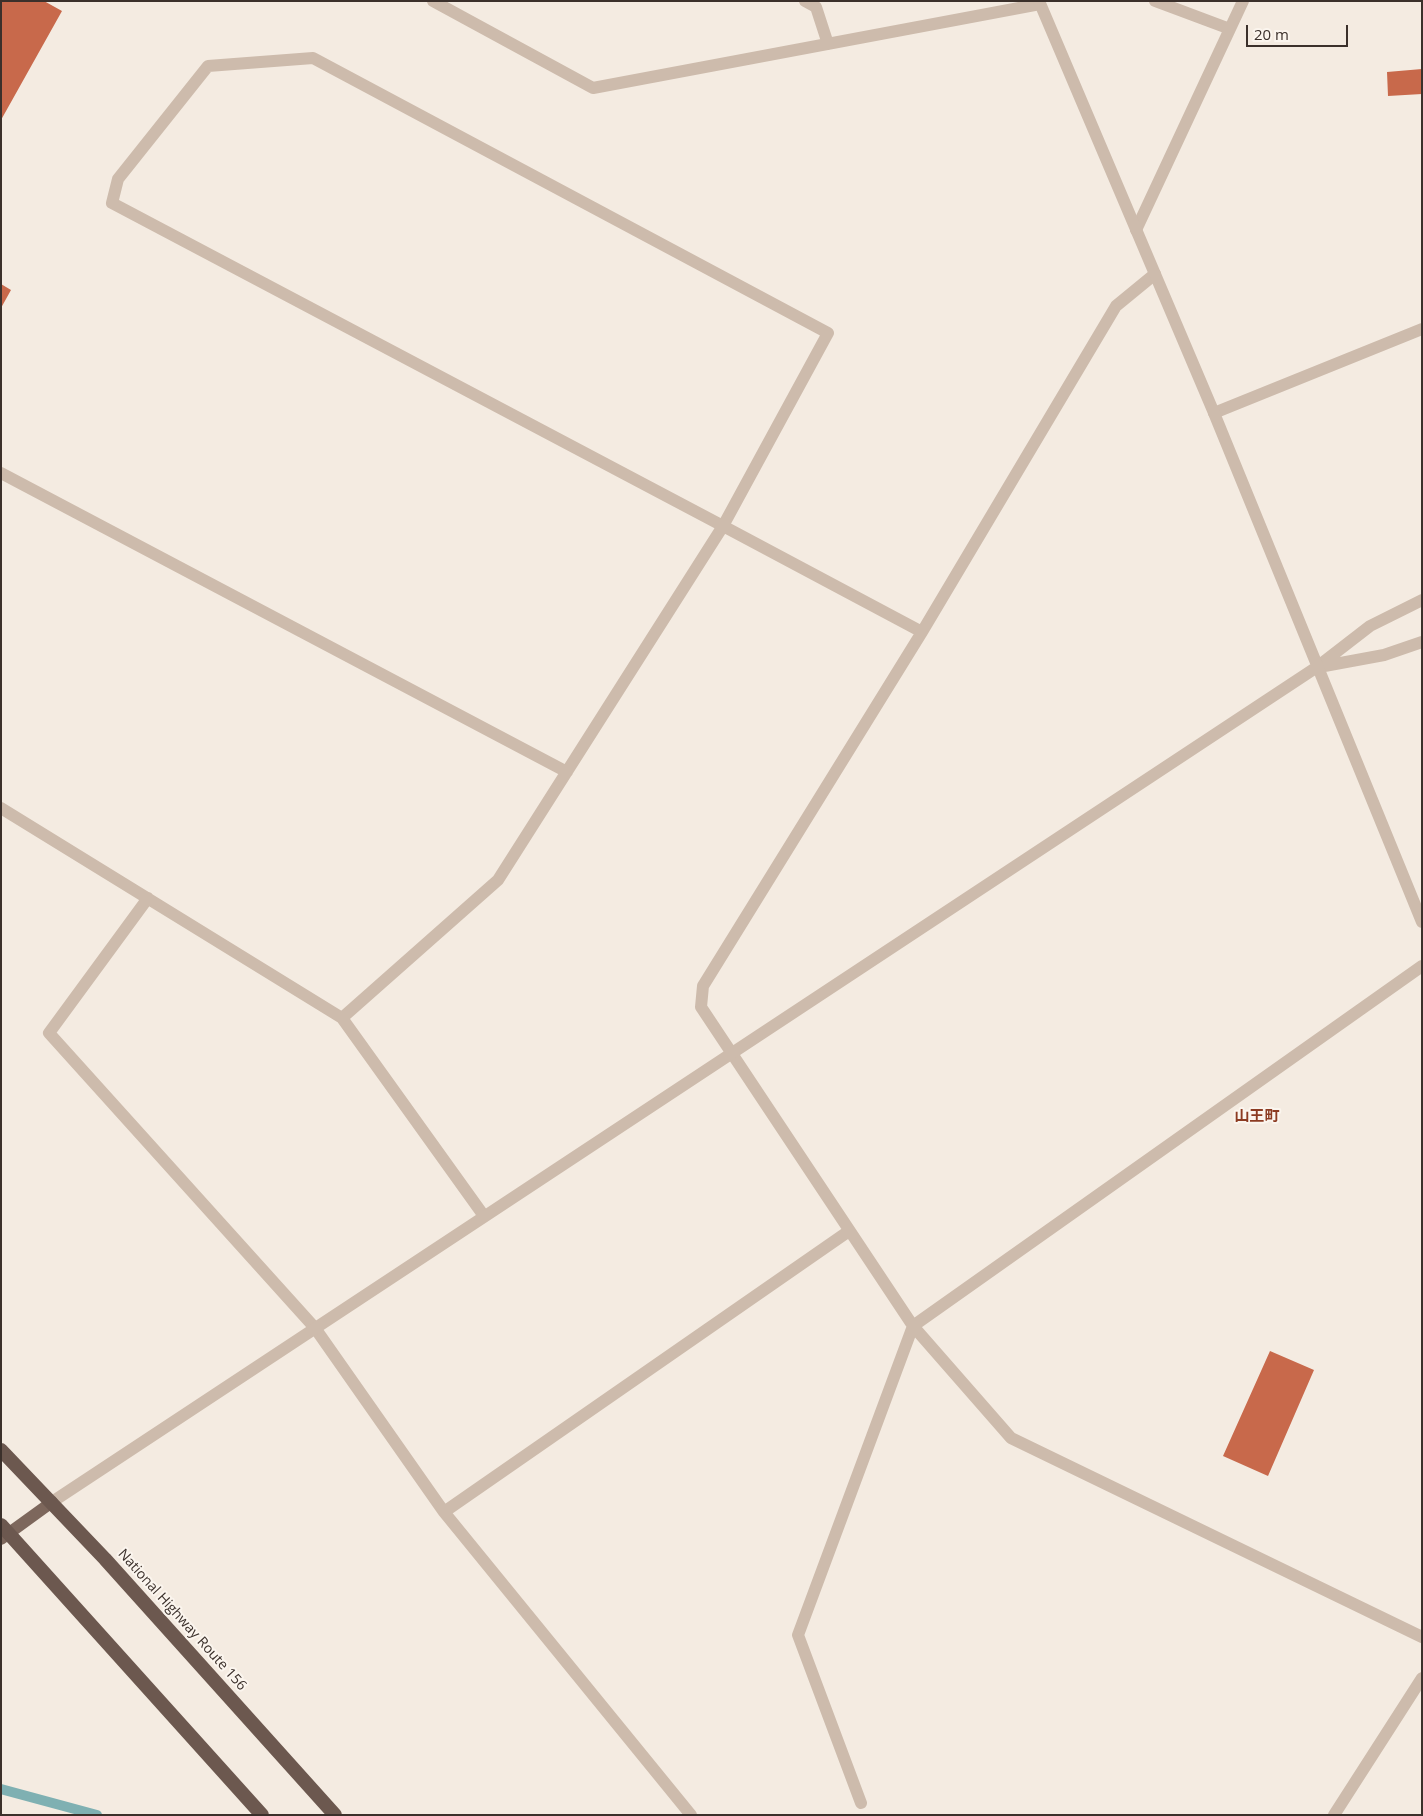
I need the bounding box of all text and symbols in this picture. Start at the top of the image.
scale bar [1248,15,1350,47]
text: 20 m [1254,24,1289,44]
district label: 山王町 [1235,1108,1279,1126]
street label: National Highway Route 156 [114,1546,250,1694]

